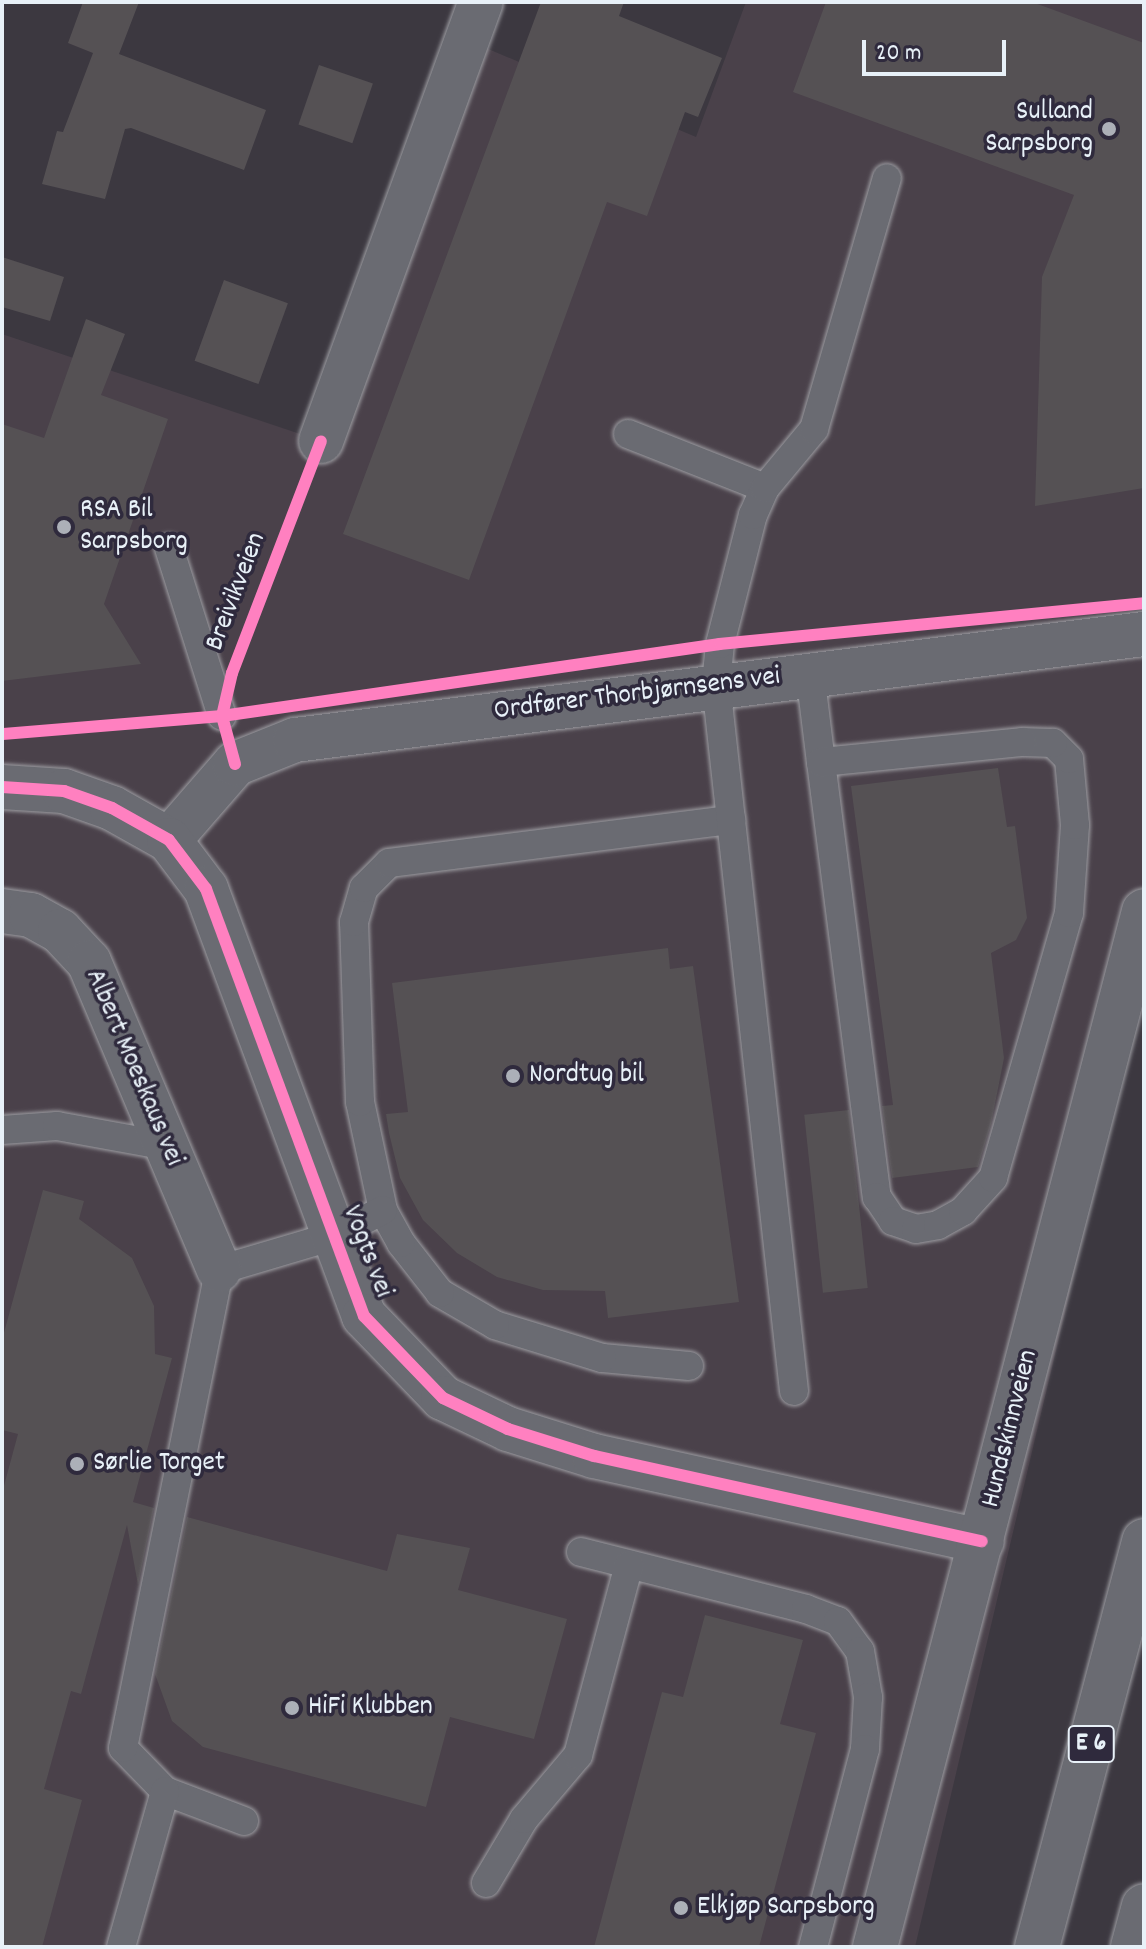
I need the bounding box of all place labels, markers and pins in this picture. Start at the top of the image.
place label: Sulland Sarpsborg [985,96,1093,162]
marker: Sulland Sarpsborg [1100,120,1118,138]
place label: RSA Bil Sarpsborg [80,494,188,560]
marker: RSA Bil Sarpsborg [55,518,73,536]
place label: Nordtug bil [529,1059,644,1093]
marker: Nordtug bil [504,1067,522,1085]
place label: Sørlie Torget [93,1447,225,1481]
marker: Sørlie Torget [68,1455,86,1473]
place label: HiFi Klubben [308,1691,433,1725]
marker: HiFi Klubben [283,1699,301,1717]
place label: Elkjøp Sarpsborg [697,1891,875,1925]
marker: Elkjøp Sarpsborg [672,1899,690,1917]

